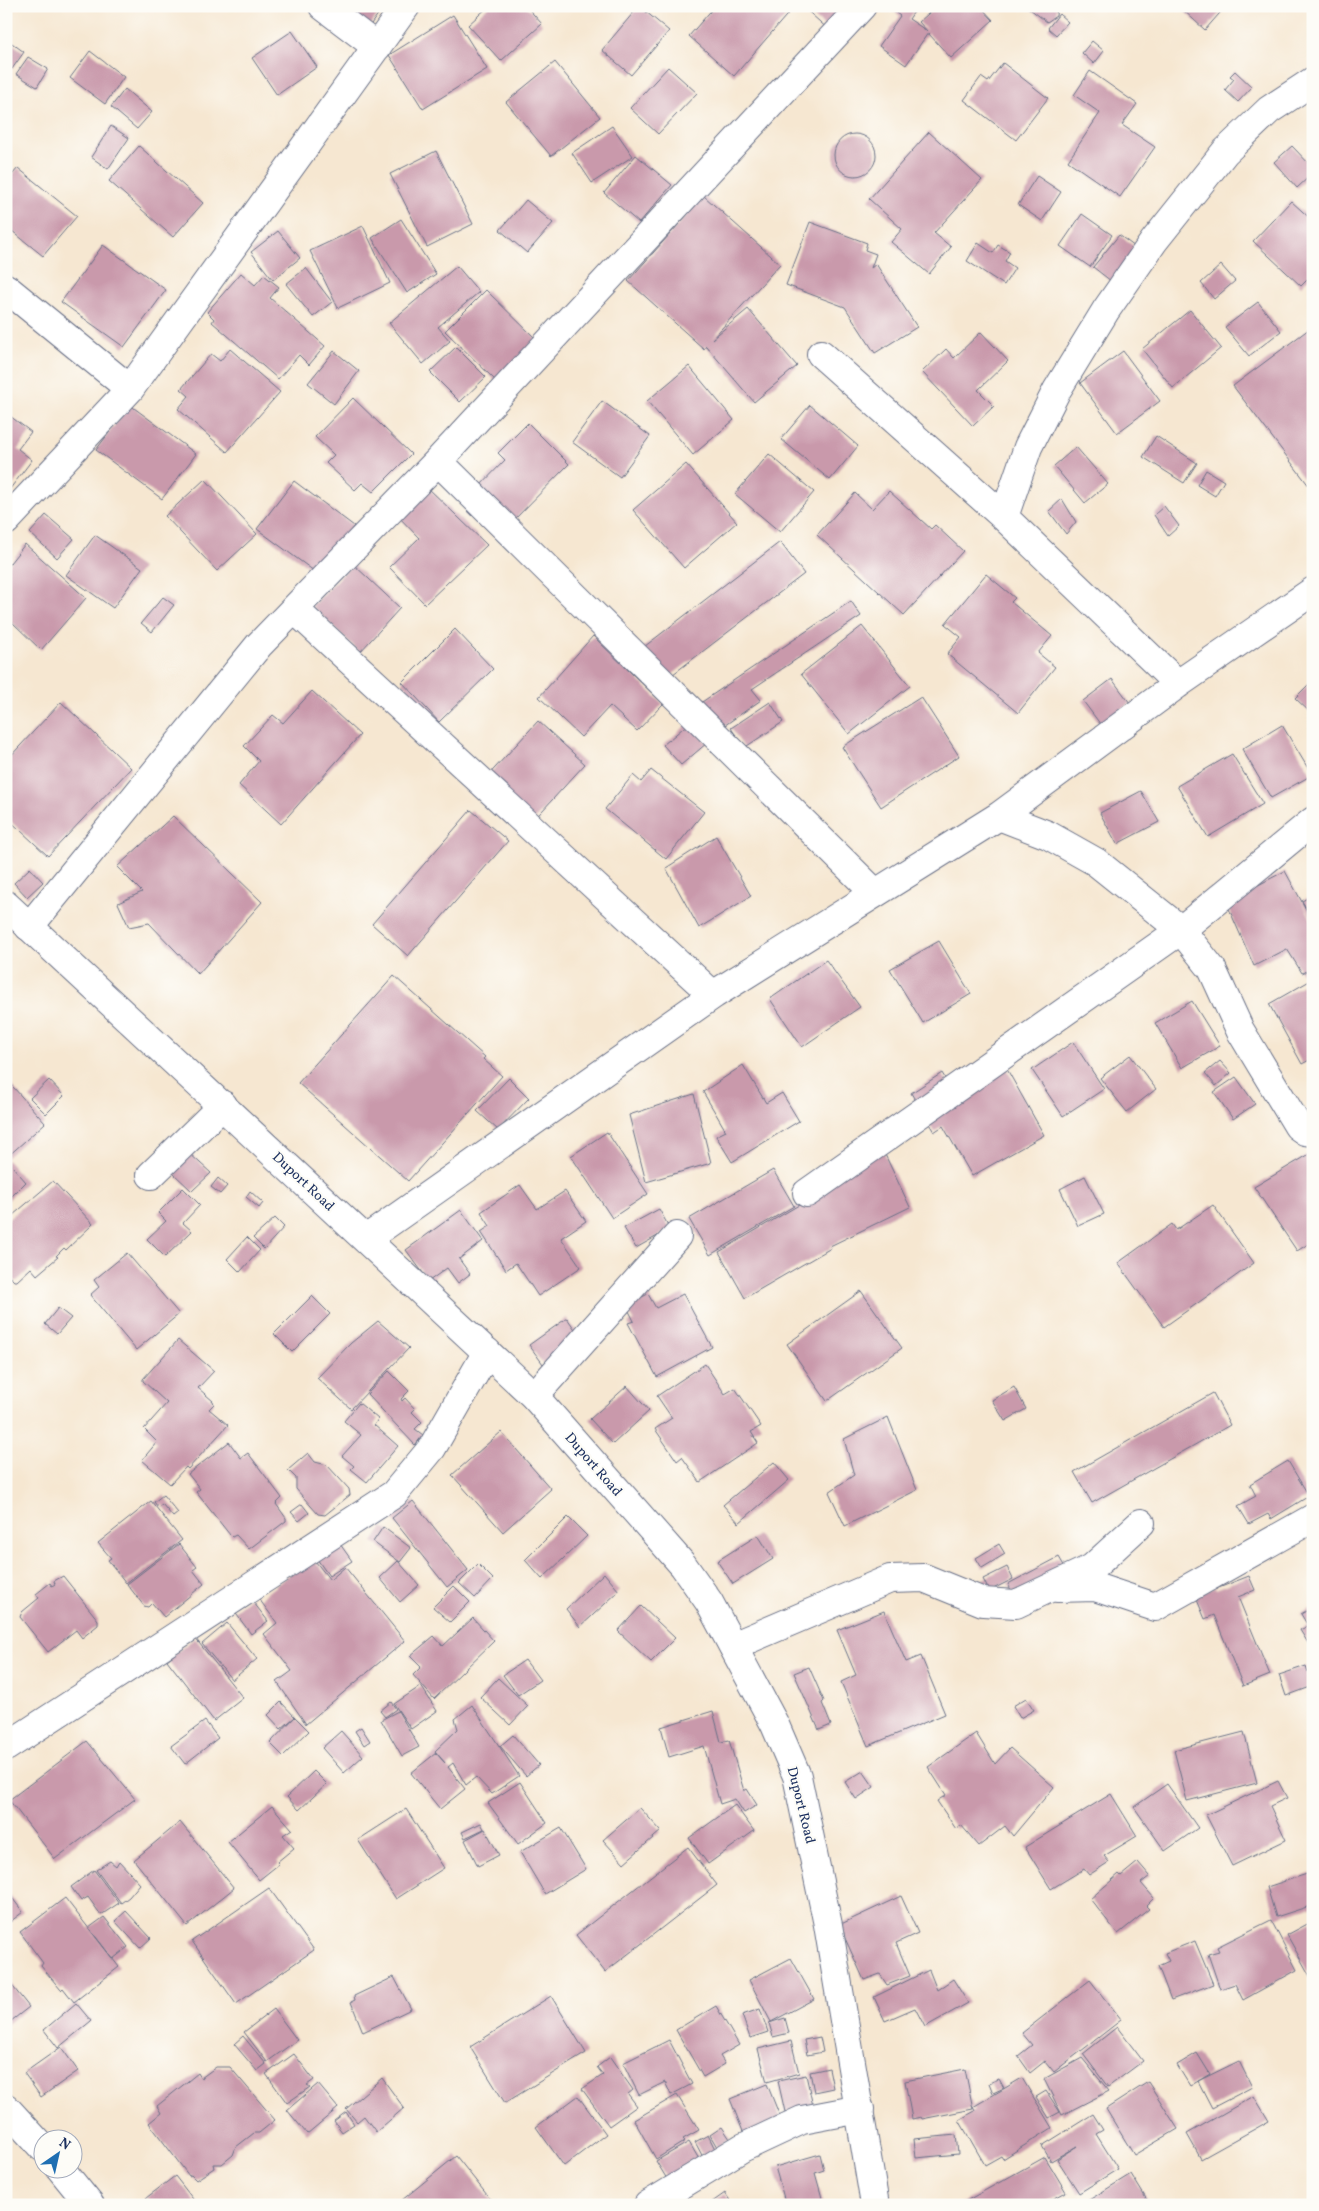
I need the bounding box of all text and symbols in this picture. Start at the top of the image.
street label: Duport Road [268,1148,338,1216]
street label: Duport Road [560,1429,626,1501]
street label: Duport Road [782,1765,819,1846]
north arrow [32,2128,82,2178]
text: N [55,2134,74,2155]

